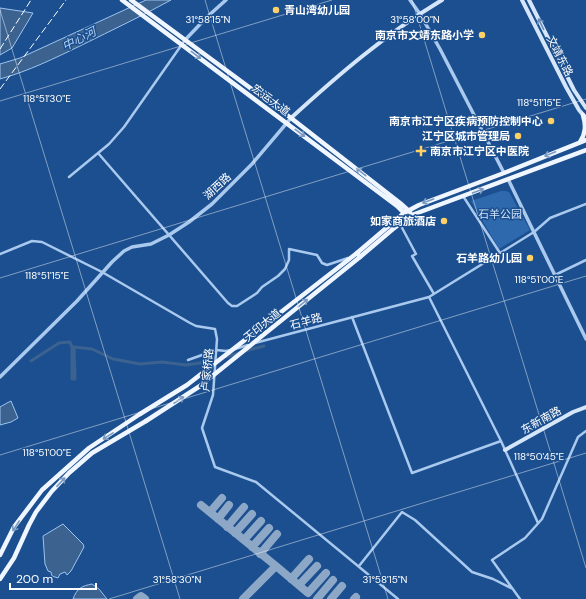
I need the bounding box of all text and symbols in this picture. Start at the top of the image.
place label: 青山湾幼儿园 [284,3,350,17]
marker: 青山湾幼儿园 [271,5,281,15]
text: 31°58'15"N [186,13,231,26]
text: 31°58'00"N [390,13,440,26]
one-way arrow [537,18,544,30]
water label: 中心河 [59,23,100,54]
place label: 南京市文靖东路小学 [375,28,474,42]
marker: 南京市文靖东路小学 [477,30,487,40]
street label: 文靖东路 [544,33,576,79]
one-way arrow [191,51,202,60]
street label: 宏运大道 [249,81,293,119]
text: 118°51'30"E [23,92,71,105]
text: 118°51'15"E [517,96,561,109]
place label: 南京市江宁区疾病预防控制中心 [389,114,543,128]
marker: 南京市江宁区疾病预防控制中心 [546,116,556,126]
one-way arrow [295,129,306,138]
place label: 江宁区城市管理局 [422,129,510,143]
marker: 江宁区城市管理局 [513,131,523,141]
place label: 南京市江宁区中医院 [430,144,529,158]
marker: 南京市江宁区中医院 [415,145,427,157]
one-way arrow [544,151,556,159]
one-way arrow [355,168,366,176]
street label: 湖西路 [200,170,234,202]
one-way arrow [471,186,483,194]
one-way arrow [423,197,435,205]
park label: 石羊公园 [478,207,522,221]
place label: 如家商旅酒店 [370,214,436,228]
marker: 如家商旅酒店 [439,216,449,226]
place label: 石羊路幼儿园 [456,251,522,265]
marker: 石羊路幼儿园 [525,253,535,263]
text: 118°51'15"E [25,269,69,282]
text: 118°51'00"E [515,273,564,286]
one-way arrow [298,298,309,307]
street label: 天印大道 [240,306,284,344]
street label: 石羊路 [288,310,324,332]
street label: 卢家桥路 [198,347,216,393]
one-way arrow [173,396,184,404]
street label: 东新南路 [518,403,564,437]
one-way arrow [103,432,114,440]
text: 118°51'00"E [23,446,72,459]
text: 118°50'45"E [514,450,565,463]
one-way arrow [56,477,65,487]
one-way arrow [11,520,19,532]
scale bar [10,565,96,591]
text: 200 m [16,571,53,587]
text: 31°58'30"N [153,573,201,586]
text: 31°58'15"N [363,573,408,586]

